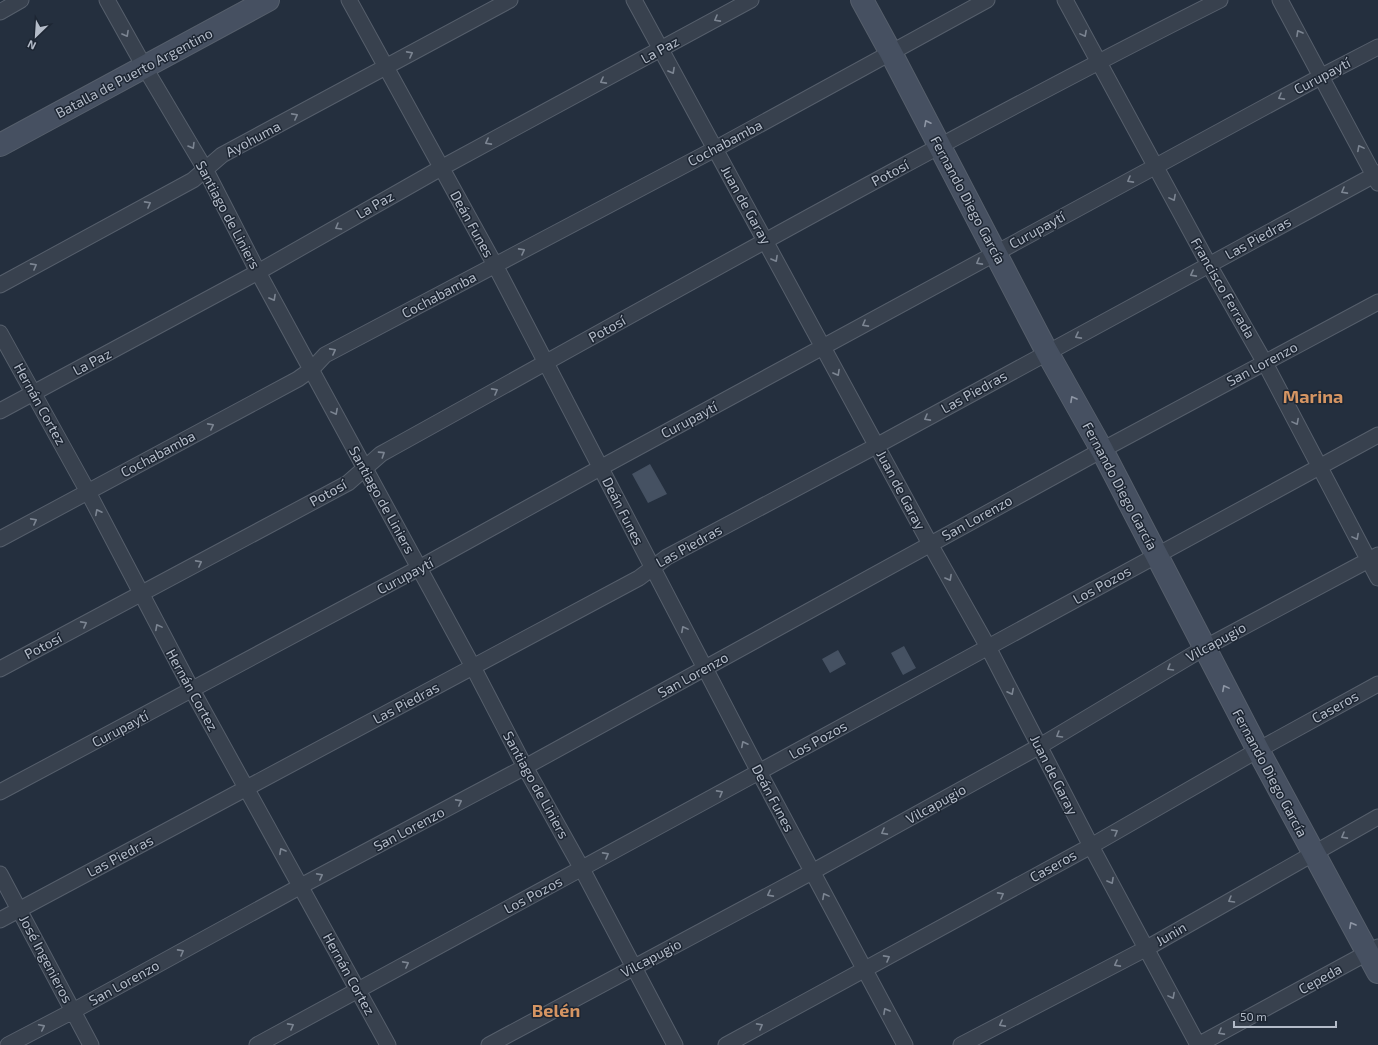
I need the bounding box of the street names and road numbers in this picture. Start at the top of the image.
street label: Batalla de Puerto Argentino [52,24,215,121]
street label: La Paz [638,32,682,67]
street label: Curupaytí [1291,53,1353,98]
street label: Cochabamba [684,116,765,169]
street label: Ayohuma [222,117,283,160]
street label: Fernando Diego García [927,133,1009,267]
street label: Potosí [868,155,912,189]
street label: Santiago de Liniers [193,158,264,272]
street label: Juan de Garay [718,162,775,248]
street label: La Paz [353,187,397,222]
street label: Deán Funes [447,187,498,260]
street label: Curupaytí [1006,207,1068,252]
street label: Las Piedras [1222,212,1294,263]
street label: Francisco Ferrada [1188,234,1259,341]
street label: Cochabamba [398,268,479,321]
street label: Potosí [585,311,629,346]
street label: San Lorenzo [1223,338,1300,389]
street label: La Paz [70,344,114,379]
street label: Hernán Cortez [11,360,70,448]
street label: Las Piedras [938,366,1010,417]
street label: Curupaytí [658,397,720,442]
street label: Fernando Diego García [1079,419,1161,553]
street label: Cochabamba [117,427,198,480]
street label: Santiago de Liniers [346,443,419,556]
street label: Juan de Garay [873,447,930,533]
street label: Deán Funes [599,474,648,548]
street label: Potosí [306,475,350,510]
street label: San Lorenzo [938,491,1015,544]
street label: Las Piedras [653,520,725,571]
street label: Curupaytí [374,553,436,598]
street label: Los Pozos [1070,562,1134,607]
street label: Vilcapugio [1183,618,1249,665]
street label: Potosí [21,628,65,662]
street label: Hernán Cortez [163,646,222,734]
street label: San Lorenzo [654,648,731,701]
street label: Las Piedras [370,678,442,727]
street label: Caseros [1308,687,1361,726]
street label: Curupaytí [89,706,151,751]
street label: Fernando Diego García [1229,706,1311,840]
street label: Los Pozos [786,717,850,762]
street label: Santiago de Liniers [500,728,573,841]
street label: Juan de Garay [1027,732,1082,818]
street label: Deán Funes [749,761,798,834]
street label: Vilcapugio [903,780,969,827]
street label: San Lorenzo [370,803,447,854]
street label: Las Piedras [84,831,156,880]
street label: Caseros [1026,846,1079,885]
street label: Los Pozos [501,872,565,917]
street label: José Ingenieros [16,912,77,1006]
street label: Junin [1152,918,1189,949]
street label: Hernán Cortez [320,930,379,1018]
street label: Vilcapugio [618,935,684,981]
street label: San Lorenzo [85,956,162,1009]
street label: Cepeda [1295,960,1344,997]

